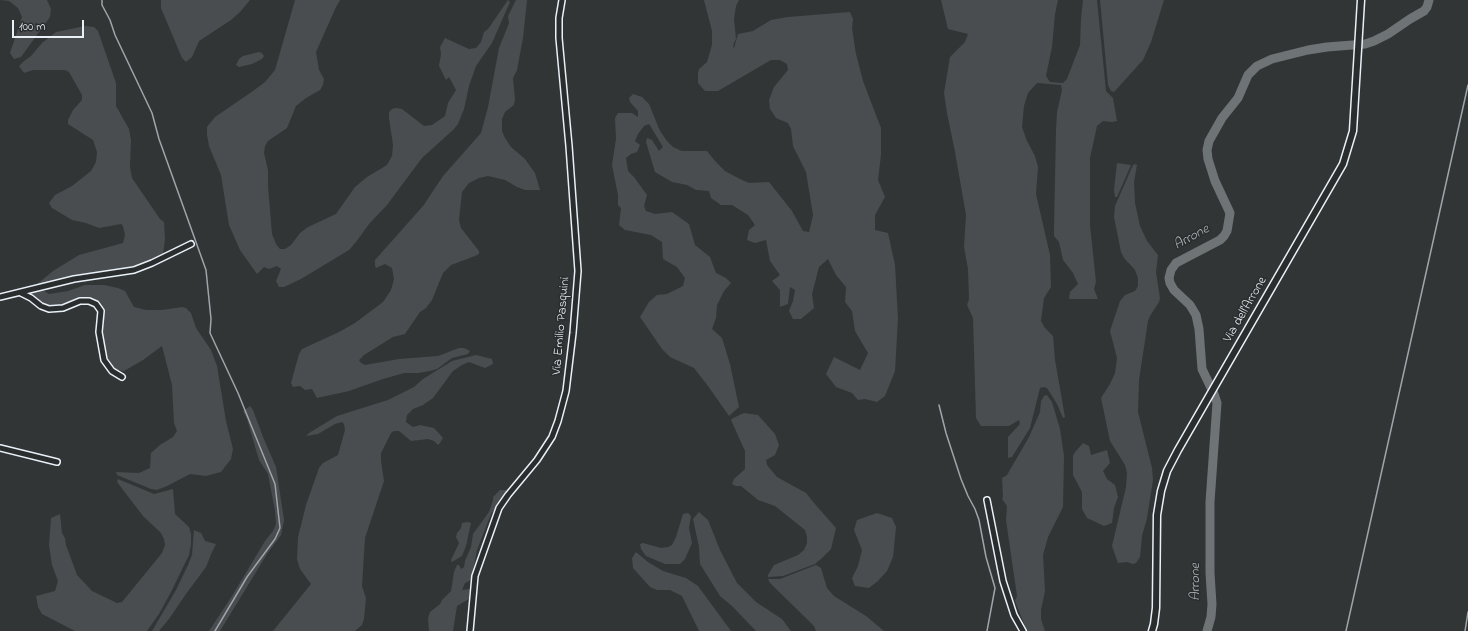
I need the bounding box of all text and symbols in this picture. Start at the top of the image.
scale bar [14,12,86,38]
text: 100 m [19,18,46,36]
water label: Arrone [1171,222,1213,254]
street label: Via dell'Arrone [1221,274,1271,346]
street label: Via Emilio Pasquini [550,276,574,376]
water label: Arrone [1189,563,1205,601]

